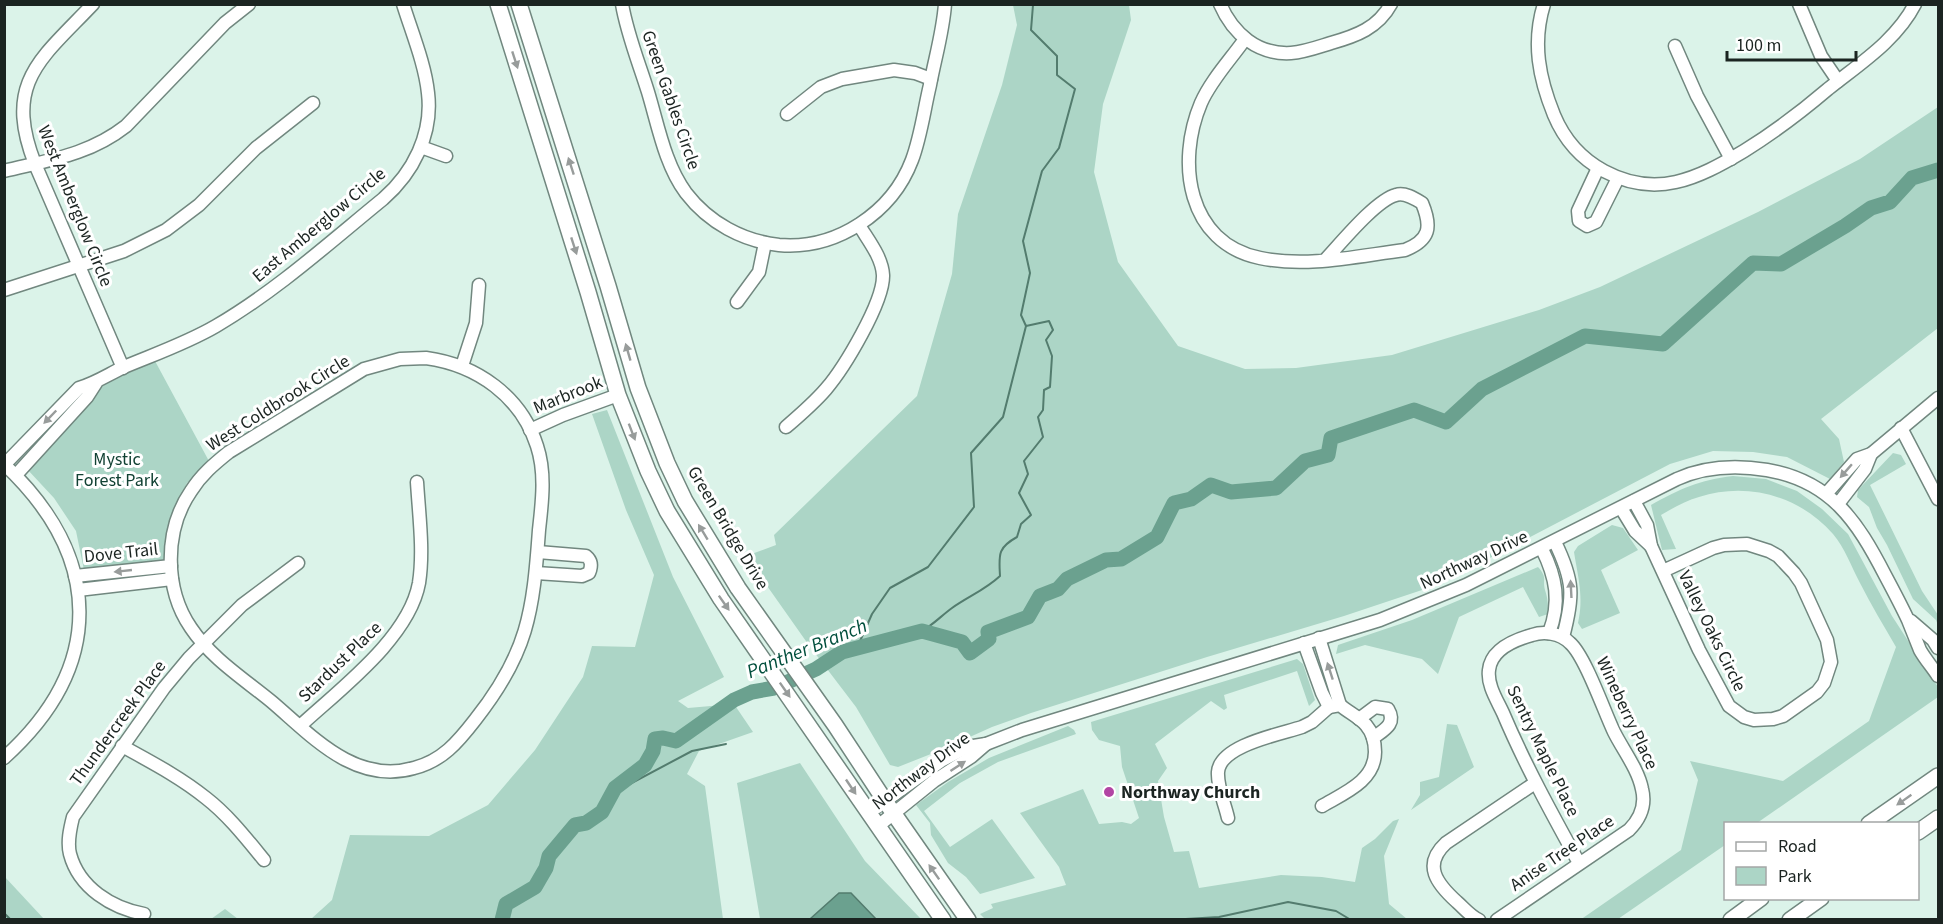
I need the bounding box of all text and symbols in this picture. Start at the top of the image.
scale bar [1727,24,1856,62]
street label: Green Gables Circle [635,27,707,173]
text: 100 m [1736,33,1781,58]
one-way arrow [511,51,520,69]
street label: West Amberglow Circle [31,122,119,290]
one-way arrow [565,157,575,175]
street label: East Amberglow Circle [247,162,391,288]
one-way arrow [570,237,579,255]
one-way arrow [623,343,632,361]
street label: West Coldbrook Circle [201,349,355,457]
street label: Marbrook [530,370,607,420]
one-way arrow [43,409,57,423]
one-way arrow [628,423,638,441]
park label: Mystic Forest Park [75,447,159,493]
street label: Green Bridge Drive [681,462,775,595]
one-way arrow [1840,463,1853,479]
one-way arrow [698,523,708,540]
street label: Northway Drive [1416,524,1532,596]
street label: Dove Trail [83,537,159,569]
one-way arrow [114,566,133,576]
street label: Valley Oaks Circle [1672,566,1752,696]
one-way arrow [1566,579,1575,598]
one-way arrow [718,595,730,611]
water label: Panther Branch [743,612,871,686]
street label: Stardust Place [293,616,387,708]
street label: Wineberry Place [1590,653,1664,774]
street label: Thundercreek Place [64,655,172,791]
one-way arrow [1325,662,1334,680]
street label: Sentry Maple Place [1500,681,1586,821]
one-way arrow [779,682,791,698]
street label: Northway Drive [867,726,975,816]
one-way arrow [949,760,966,771]
one-way arrow [845,778,857,794]
place label: Northway Church [1121,780,1260,805]
marker: Northway Church [1102,785,1116,799]
one-way arrow [1895,794,1912,805]
street label: Anise Tree Place [1505,809,1619,897]
legend [1724,822,1919,900]
text: Road [1778,834,1817,859]
one-way arrow [928,864,940,880]
text: Park [1778,864,1812,889]

